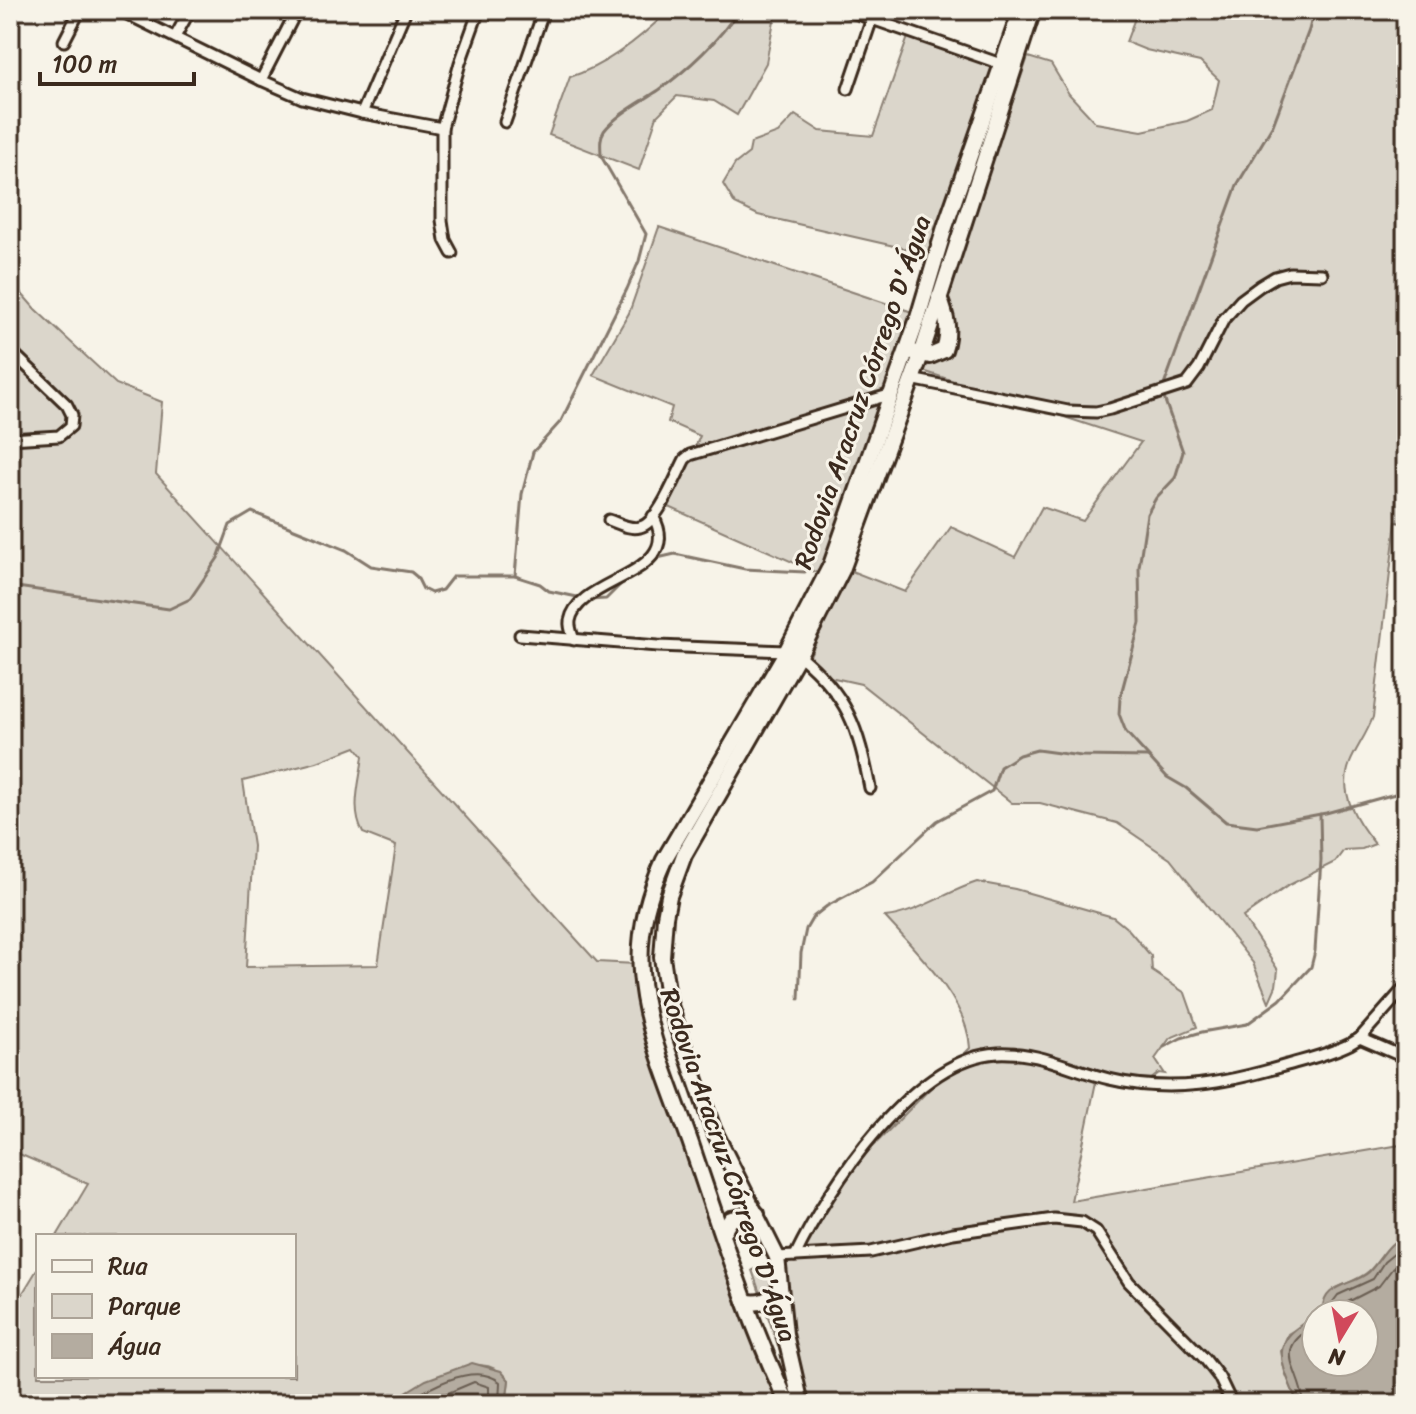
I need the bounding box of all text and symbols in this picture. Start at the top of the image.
scale bar [40,36,194,86]
text: 100 m [52,43,117,85]
street label: Rodovia Aracruz Córrego D'Água [780,209,944,575]
street label: Rodovia Aracruz Córrego D'Água [647,982,811,1348]
legend [36,1234,296,1378]
text: Rua [108,1245,148,1287]
text: Parque [108,1285,181,1327]
north arrow [1300,1298,1380,1378]
text: Água [107,1325,162,1367]
text: N [1325,1337,1348,1378]

